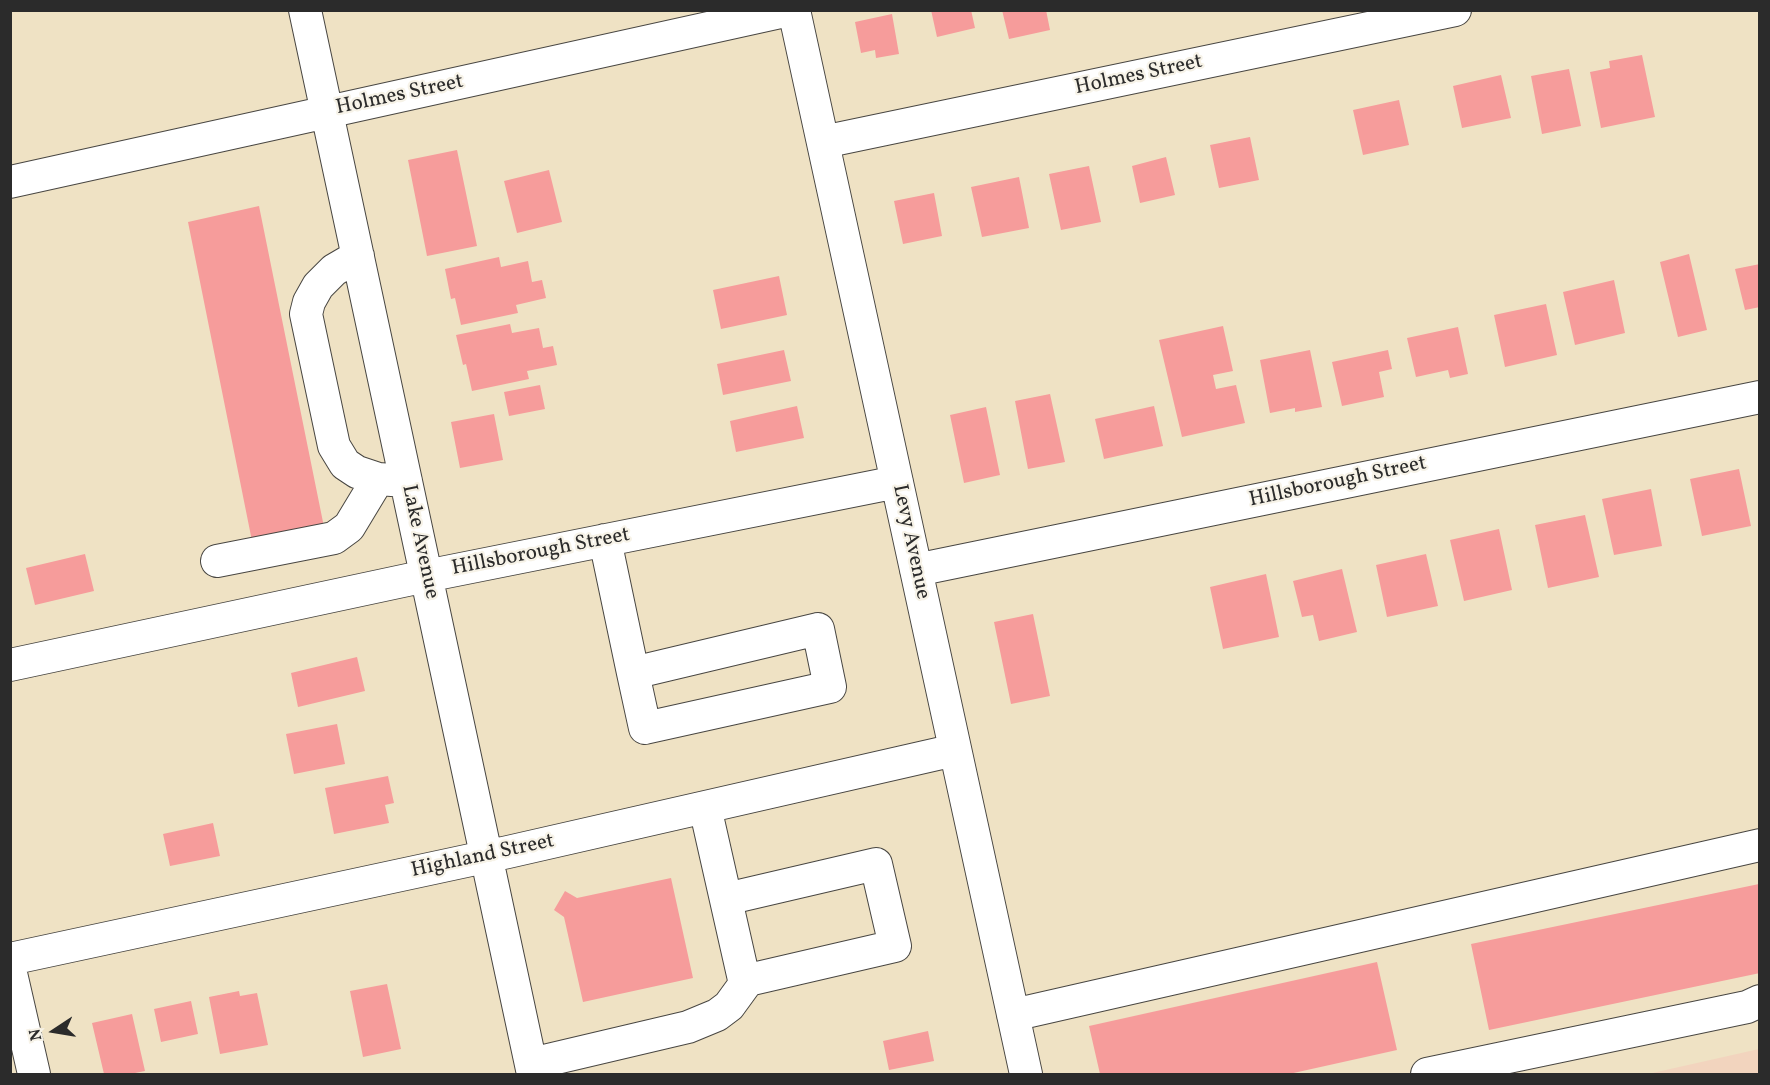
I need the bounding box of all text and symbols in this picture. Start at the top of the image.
street label: Holmes Street [1073,50,1205,102]
street label: Holmes Street [334,70,466,122]
street label: Hillsborough Street [1247,452,1429,514]
street label: Levy Avenue [886,482,934,602]
street label: Lake Avenue [395,483,443,601]
street label: Hillsborough Street [450,523,632,583]
street label: Highland Street [409,830,557,884]
north arrow [24,1001,84,1061]
text: N [24,1027,48,1043]

